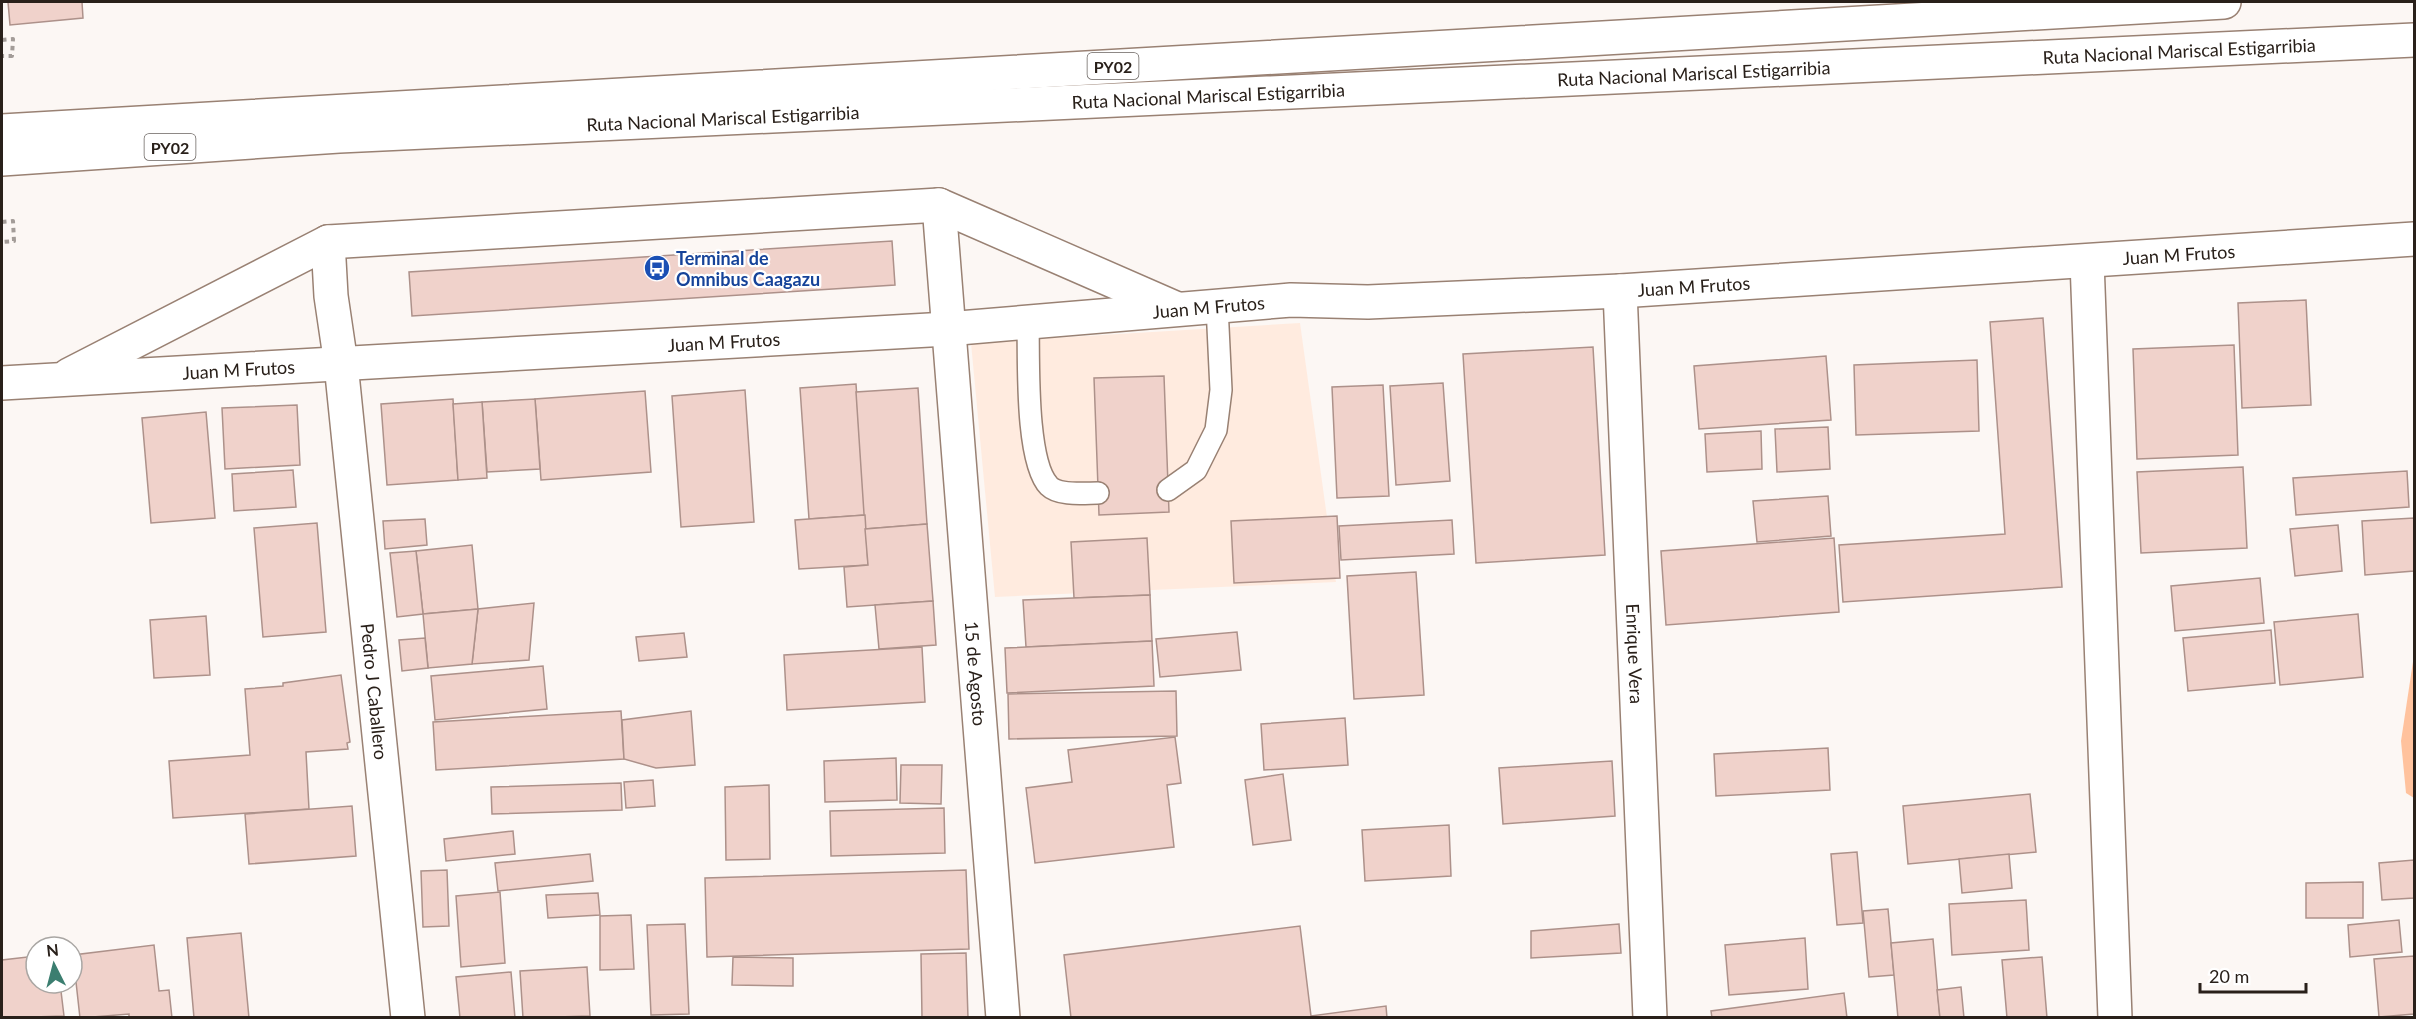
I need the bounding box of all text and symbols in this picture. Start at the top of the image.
street label: Ruta Nacional Mariscal Estigarribia [2042,34,2316,68]
road number: PY02 [1088,53,1138,79]
street label: Ruta Nacional Mariscal Estigarribia [1557,56,1831,91]
street label: Ruta Nacional Mariscal Estigarribia [1071,78,1345,113]
street label: Ruta Nacional Mariscal Estigarribia [586,101,860,136]
road number: PY02 [144,134,195,160]
street label: Juan M Frutos [2122,240,2236,269]
place label: Terminal de Omnibus Caagazu [676,247,820,290]
bus stop icon: Terminal de Omnibus Caagazu [642,253,672,283]
street label: Juan M Frutos [1637,271,1751,301]
street label: Juan M Frutos [1151,291,1266,323]
street label: Juan M Frutos [667,328,781,356]
street label: Juan M Frutos [182,355,296,384]
street label: Enrique Vera [1622,603,1648,704]
street label: 15 de Agosto [961,620,991,727]
street label: Pedro J Caballero [357,622,392,761]
north arrow [24,935,84,995]
text: N [45,939,60,960]
scale bar [2200,956,2306,994]
text: 20 m [2209,965,2249,987]

